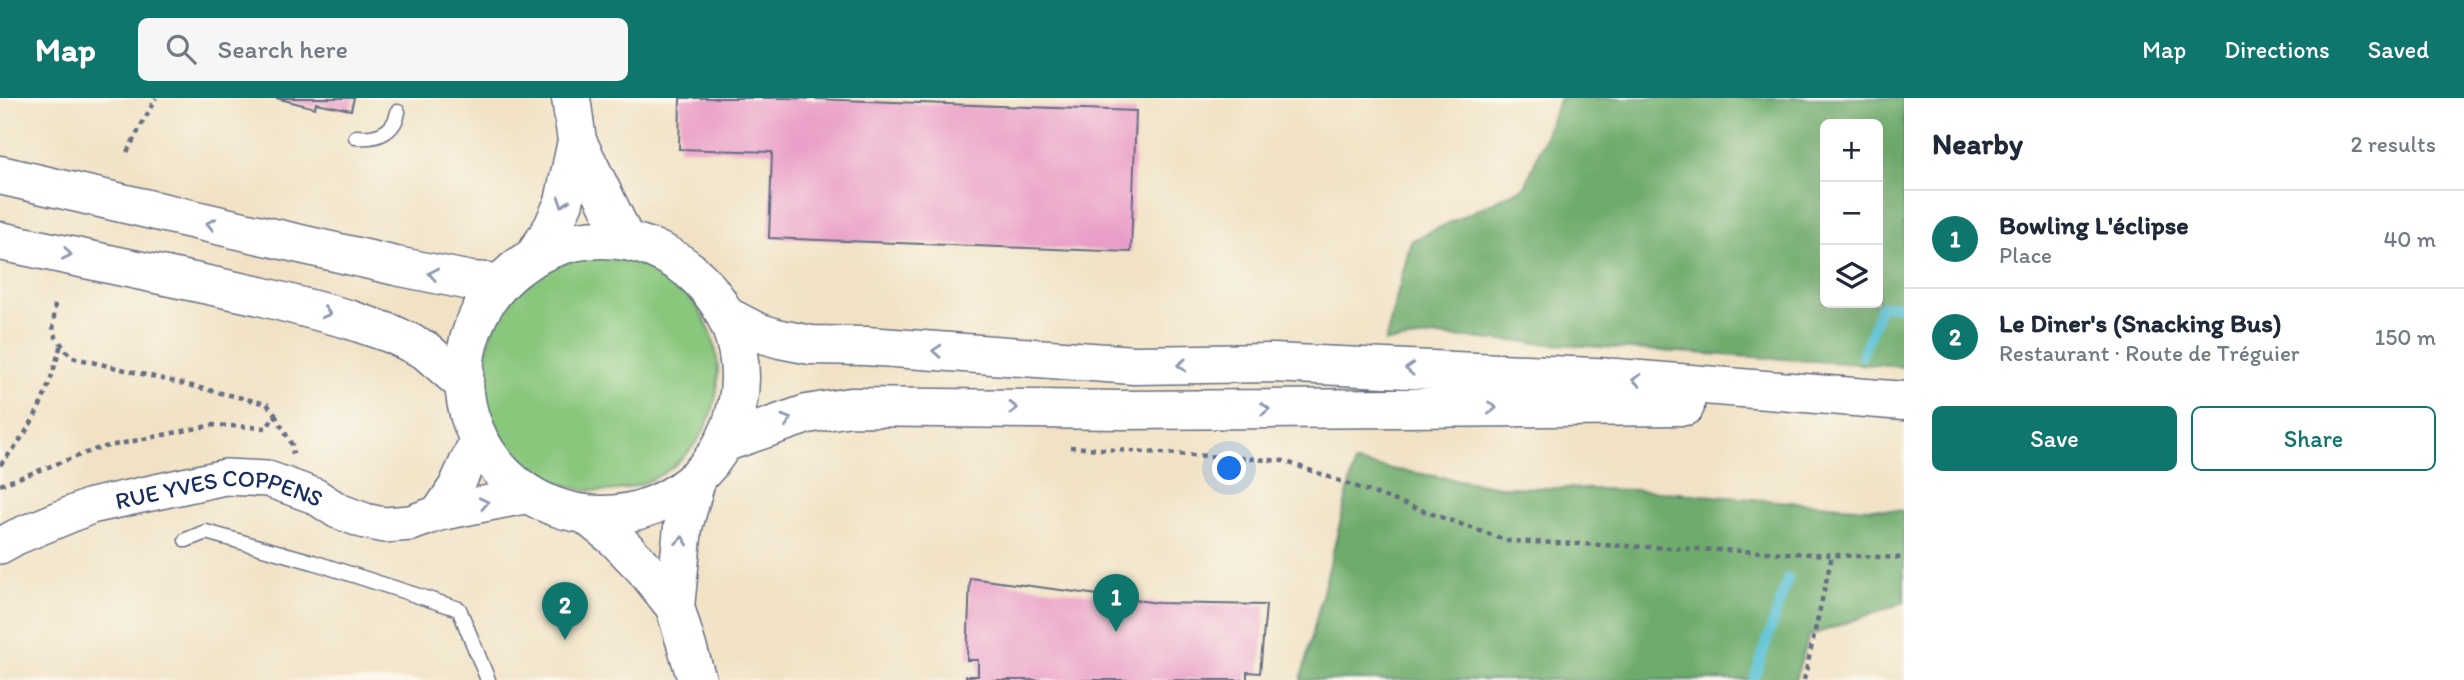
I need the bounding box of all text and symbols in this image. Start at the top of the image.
search box [138,18,628,81]
text: Map [35,30,96,69]
icon: search [162,30,200,68]
text: Search here [218,33,348,65]
text: Map [2142,35,2186,64]
text: Directions [2224,35,2330,64]
text: Saved [2368,35,2429,64]
map controls [1820,119,1883,308]
button: + [1820,119,1883,182]
text: Nearby [1932,125,2023,162]
text: 2 results [2350,130,2436,158]
button: − [1820,182,1883,245]
one-way arrow [557,195,571,207]
text: Bowling L'éclipse [1999,209,2189,241]
one-way arrow [205,218,217,232]
text: 1 [1950,225,1960,253]
text: 40 m [2383,225,2436,253]
text: Place [1999,241,2052,269]
button: layers [1820,245,1883,308]
one-way arrow [61,246,73,261]
one-way arrow [427,267,439,282]
one-way arrow [320,305,332,319]
text: Le Diner's (Snacking Bus) [1999,307,2281,339]
text: 2 [1949,323,1961,351]
text: 150 m [2375,323,2436,351]
text: Restaurant · Route de Tréguier [1999,339,2300,367]
one-way arrow [931,344,942,359]
one-way arrow [1177,357,1188,372]
one-way arrow [1404,362,1415,377]
one-way arrow [1631,373,1642,388]
one-way arrow [1009,400,1019,416]
one-way arrow [1487,400,1498,416]
one-way arrow [1260,401,1270,417]
button: Save [1932,406,2177,471]
button: Share [2191,406,2436,471]
one-way arrow [781,413,793,428]
your location [1212,451,1246,485]
street label: RUE YVES COPPENS [112,462,330,515]
one-way arrow [478,496,490,511]
one-way arrow [674,535,689,547]
pin: 1 [1093,574,1139,632]
pin: 2 [542,582,588,640]

